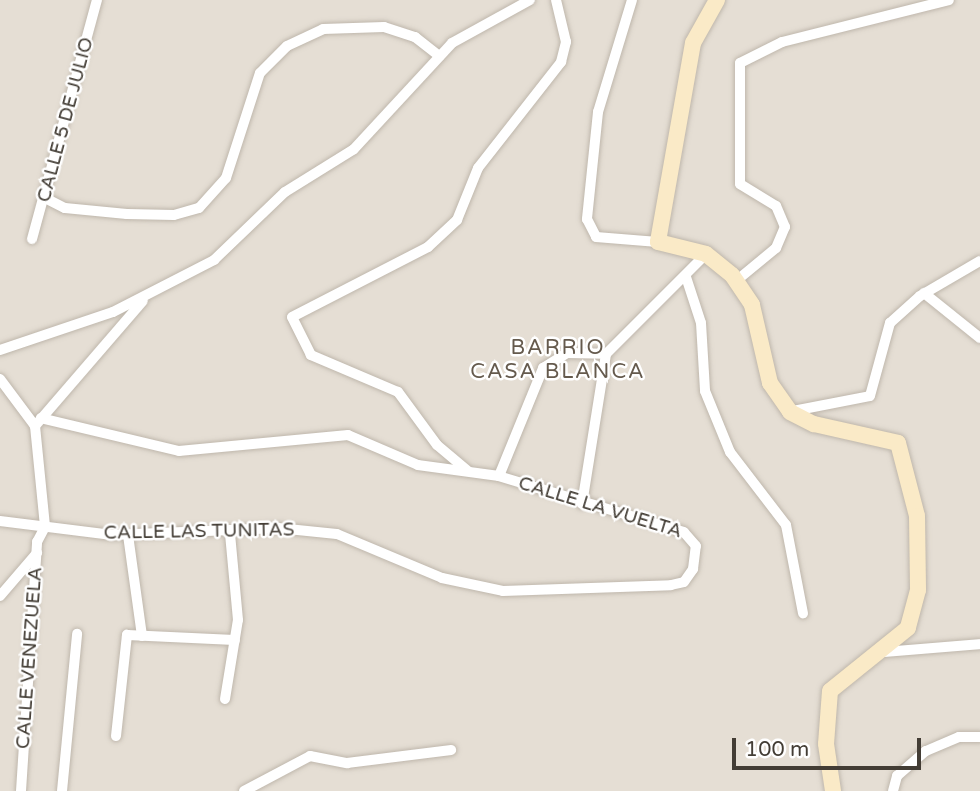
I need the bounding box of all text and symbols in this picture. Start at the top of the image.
street label: CALLE 5 DE JULIO [33,35,99,205]
district label: BARRIO CASA BLANCA [472,335,644,385]
street label: CALLE LA VUELTA [515,472,685,544]
street label: CALLE LAS TUNITAS [104,519,294,545]
street label: CALLE VENEZUELA [12,566,48,750]
scale bar [735,724,924,768]
text: 100 m [745,737,809,762]

